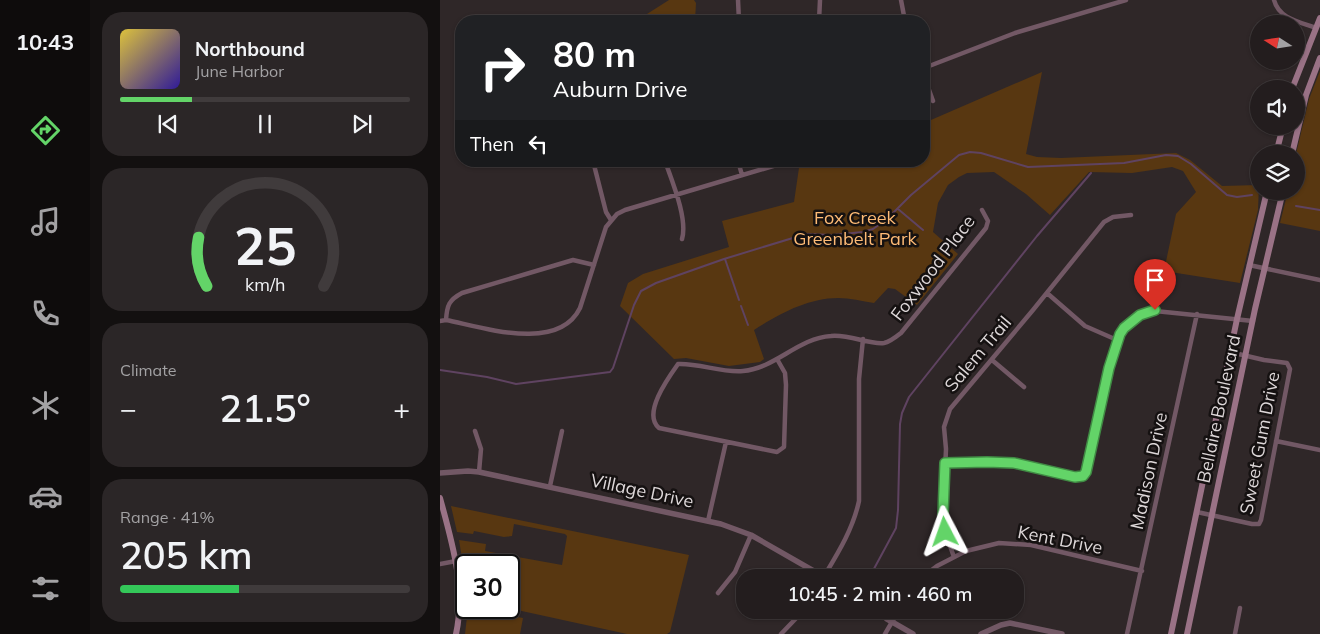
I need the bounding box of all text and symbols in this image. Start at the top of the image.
north arrow [1250,15,1305,70]
map controls [1250,15,1305,200]
text: 10:43 [16,28,74,56]
text: 80 m [553,32,636,76]
icon: right [470,35,535,100]
text: Northbound [195,37,305,61]
text: June Harbor [195,61,284,81]
text: Auburn Drive [553,75,688,103]
button: sound [1250,80,1305,135]
icon: previous [154,110,182,138]
icon: pause [251,110,279,138]
icon: next [348,110,376,138]
icon: directions [28,113,63,148]
icon: left [524,130,552,158]
text: Then [470,132,514,156]
button: layers [1250,145,1305,200]
icon: music [28,204,63,239]
park label: Fox Creek Greenbelt Park [793,206,917,250]
street label: Foxwood Place [885,210,980,325]
text: 25 [234,213,296,278]
pin [1134,259,1176,310]
icon: arrive [1141,266,1169,294]
text: km/h [245,273,285,295]
icon: phone [28,296,63,331]
street label: Salem Trail [939,311,1016,396]
street label: Bellaire Boulevard [1192,333,1245,485]
text: Climate [120,360,176,380]
street label: Sweet Gum Drive [1234,370,1285,516]
text: 21.5° [219,384,311,432]
icon: climate [28,388,63,423]
text: − [120,391,137,426]
text: + [393,391,410,426]
street label: Madison Drive [1125,410,1172,532]
street label: Village Drive [588,468,696,513]
icon: car [28,479,63,514]
position arrow [918,505,970,557]
text: Range · 41% [120,507,215,527]
street label: Kent Drive [1016,520,1105,559]
text: 205 km [120,531,253,579]
speed limit sign: 30 [455,554,520,619]
icon: filters [28,571,63,606]
text: 10:45 · 2 min · 460 m [787,582,973,606]

